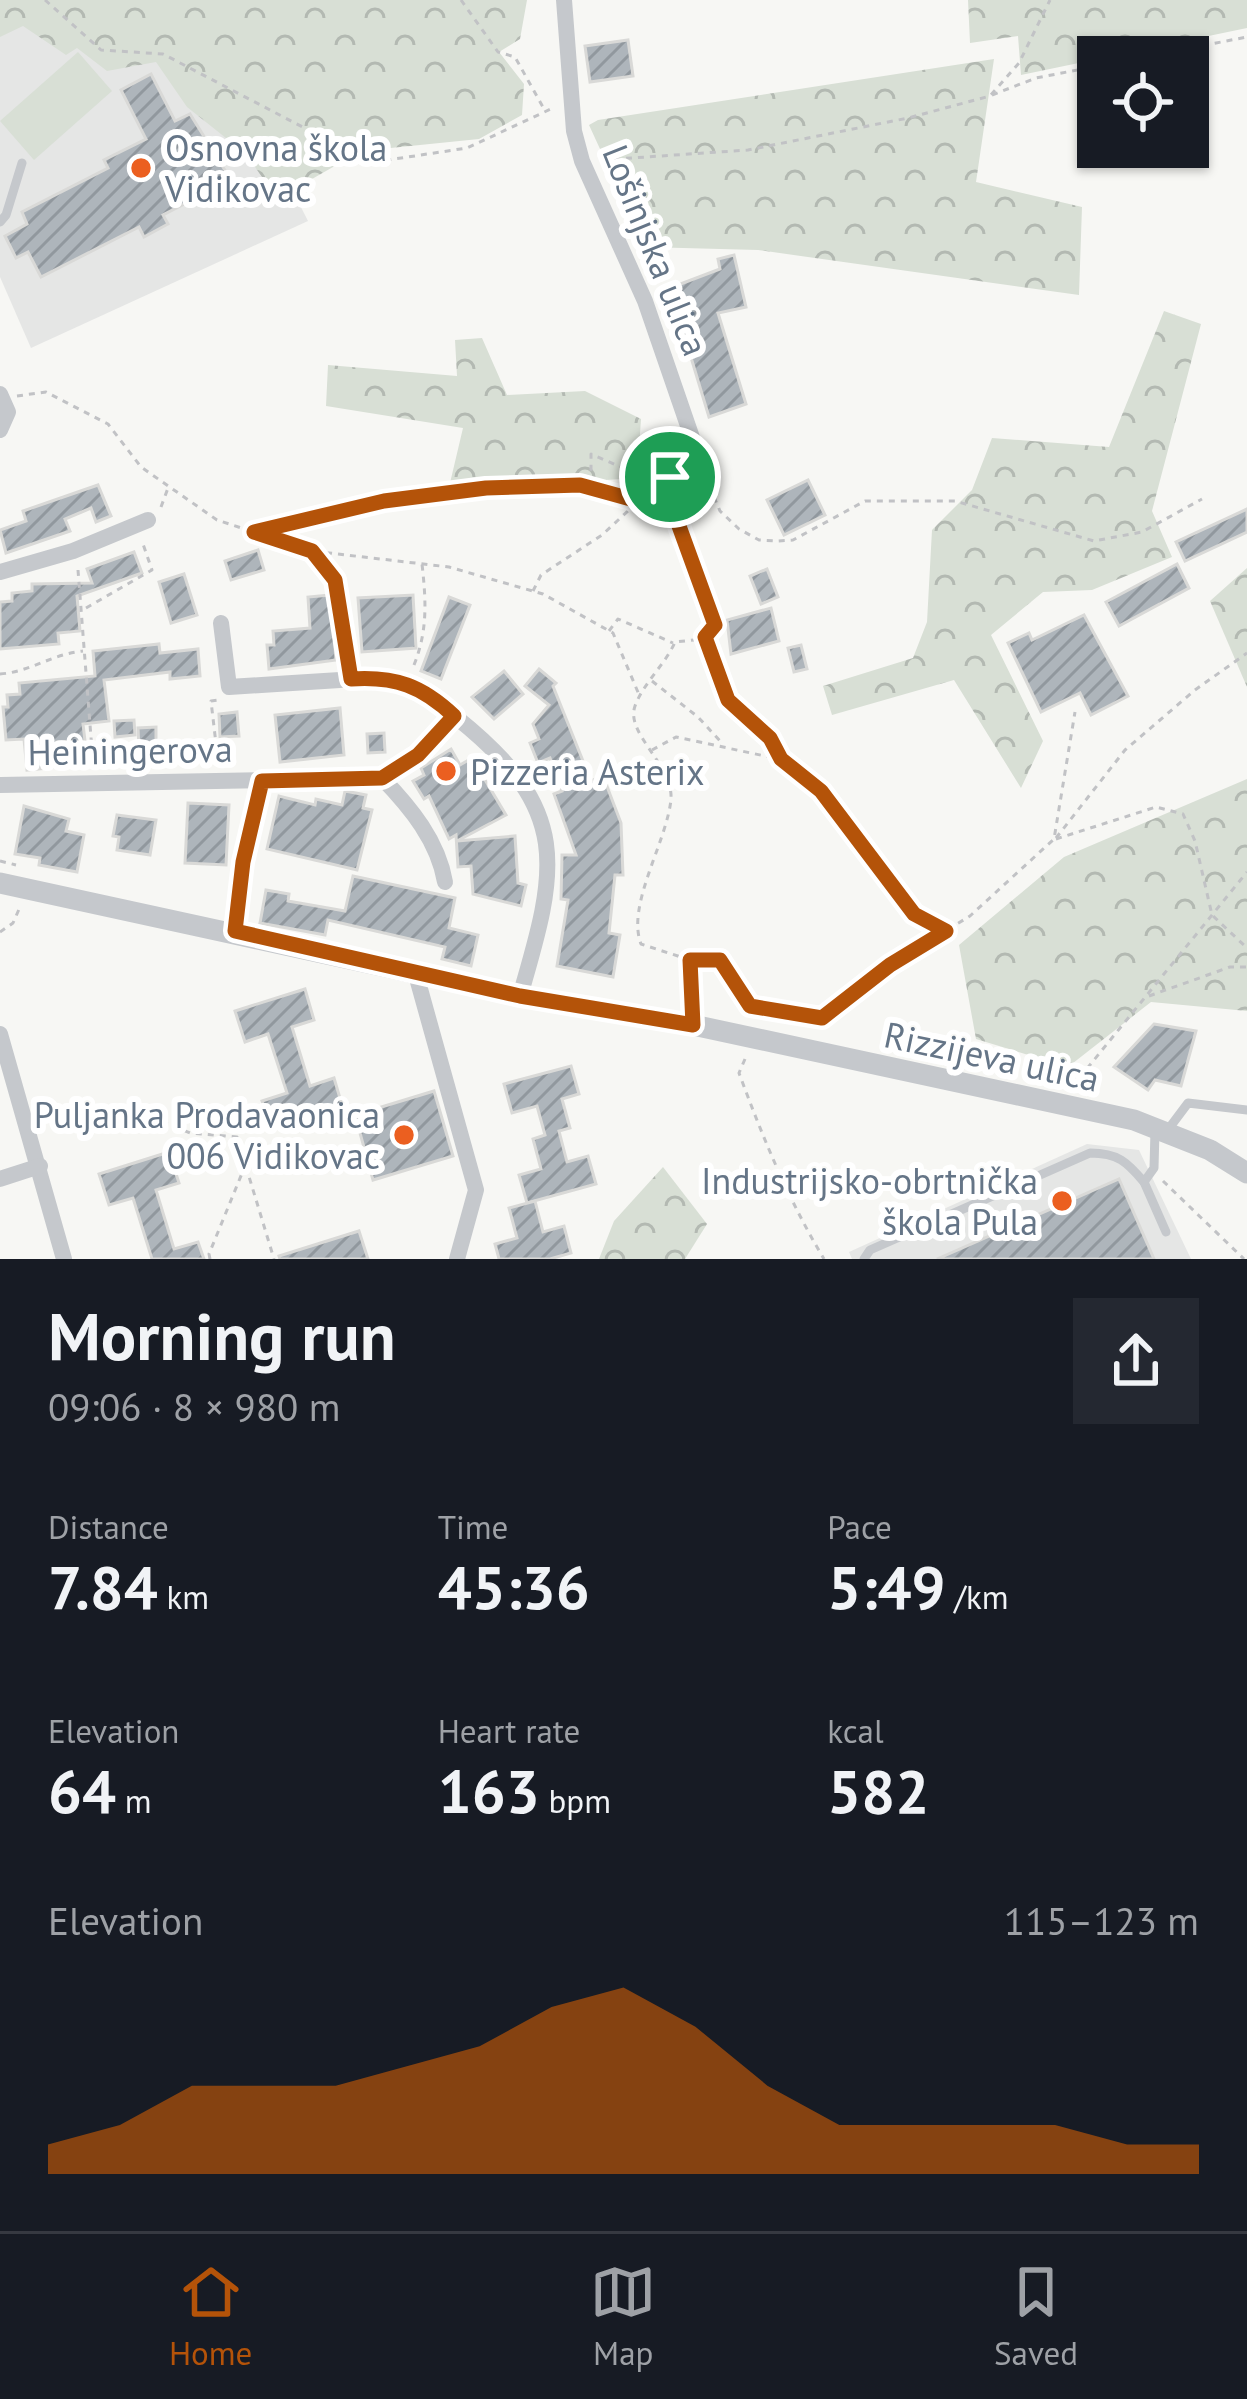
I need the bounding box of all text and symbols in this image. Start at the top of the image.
map controls [1077,36,1209,168]
button: locate [1077,36,1209,168]
place label: Osnovna škola Vidikovac [164,124,387,212]
street label: Lošinjska ulica [592,138,720,362]
marker: Osnovna škola Vidikovac [128,155,154,181]
pin [619,426,721,528]
icon: arrive [637,444,703,510]
street label: Heiningerova [27,725,233,775]
place label: Pizzeria Asterix [470,748,705,795]
marker: Pizzeria Asterix [433,758,459,784]
street label: Rizzijeva ulica [880,1010,1104,1102]
place label: Puljanka Prodavaonica 006 Vidikovac [34,1091,380,1179]
marker: Puljanka Prodavaonica 006 Vidikovac [391,1122,417,1148]
place label: Industrijsko-obrtnička škola Pula [701,1157,1038,1245]
marker: Industrijsko-obrtnička škola Pula [1049,1188,1075,1214]
text: Morning run [48,1293,396,1378]
button: share [1073,1298,1199,1424]
text: 09:06 · 8 × 980 m [48,1381,340,1432]
text: Distance [48,1505,169,1548]
text: Time [438,1505,508,1548]
text: Pace [827,1505,892,1548]
text: 7.84 [48,1548,158,1626]
text: 45:36 [438,1548,590,1626]
text: 5:49 [827,1548,946,1626]
text: km [158,1575,209,1618]
text: /km [946,1575,1009,1618]
text: Elevation [48,1709,179,1752]
text: Heart rate [438,1709,580,1752]
text: kcal [827,1709,884,1752]
text: 64 [48,1752,116,1830]
text: 163 [438,1752,540,1830]
text: 582 [827,1752,929,1830]
text: m [116,1779,152,1822]
text: bpm [540,1779,611,1822]
text: Elevation [48,1895,203,1946]
text: 115–123 m [1004,1895,1199,1946]
tab: Home [169,2259,252,2374]
tab: Map [590,2259,656,2374]
tab: Saved [994,2259,1078,2374]

